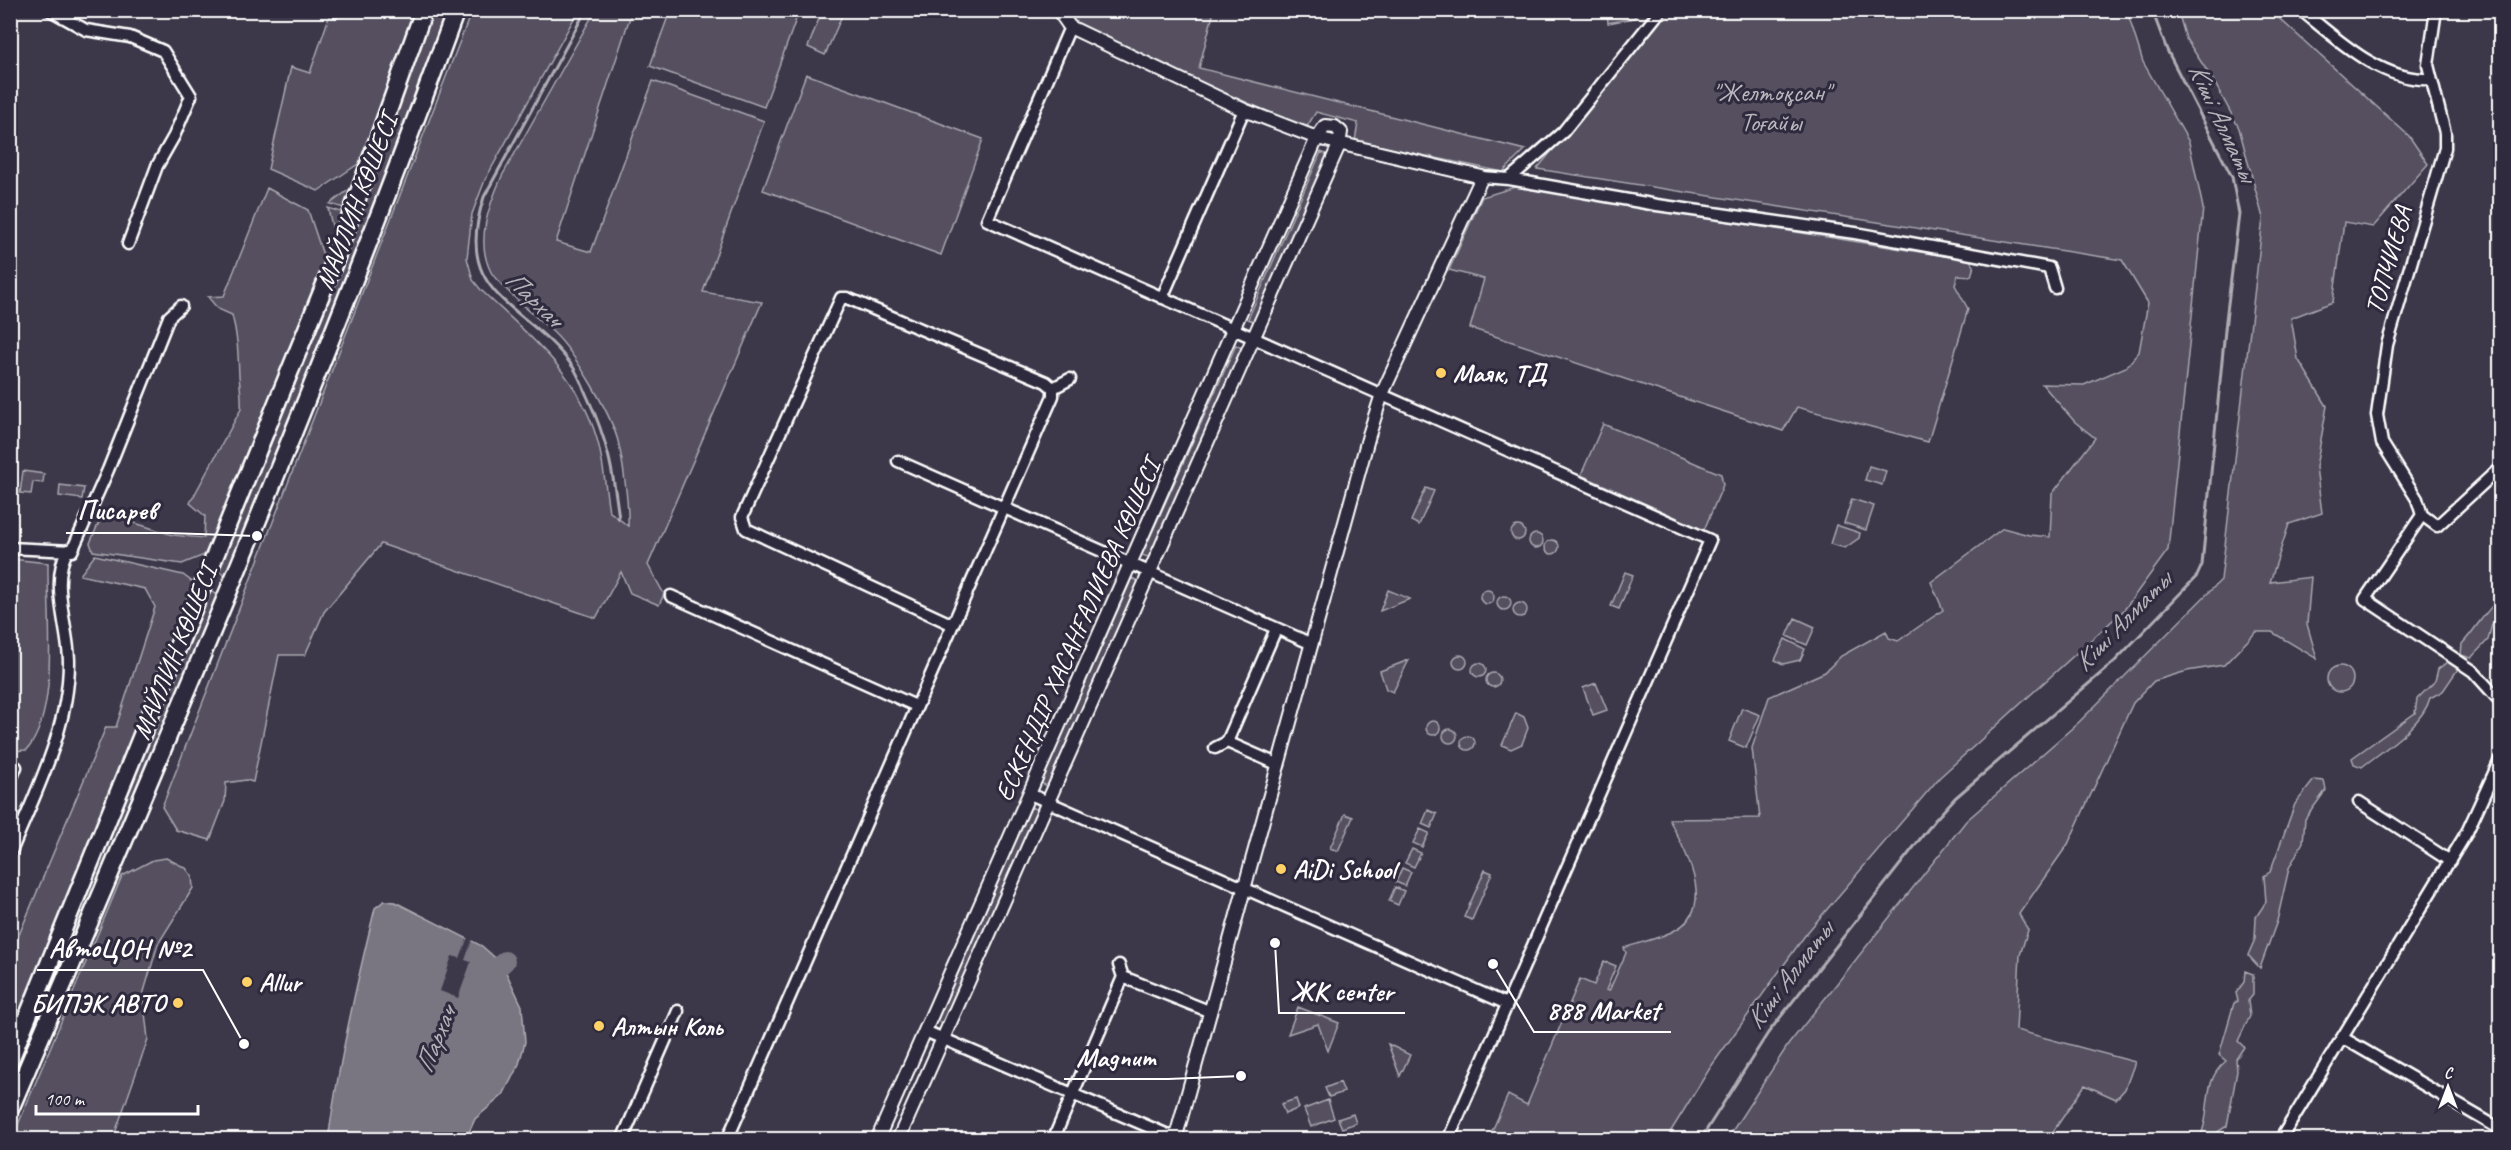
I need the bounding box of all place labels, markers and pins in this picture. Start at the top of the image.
place label: Маяк, ТД [1453,357,1548,390]
marker: Маяк, ТД [1434,366,1448,380]
callout: Писарев [66,488,169,533]
place label: AiDi School [1293,853,1401,886]
marker: AiDi School [1274,862,1288,876]
callout: АвтоЦОН №2 [37,925,203,970]
place label: Allur [259,966,303,999]
callout: ЖК center [1279,968,1405,1013]
marker: Allur [240,975,254,989]
place label: БИПЭК АВТО [30,987,168,1020]
callout: 888 Market [1534,987,1671,1032]
marker: БИПЭК АВТО [171,996,185,1010]
place label: Алтын Коль [611,1010,725,1043]
marker: Алтын Коль [592,1019,606,1033]
callout: Magnum [1064,1034,1168,1079]

